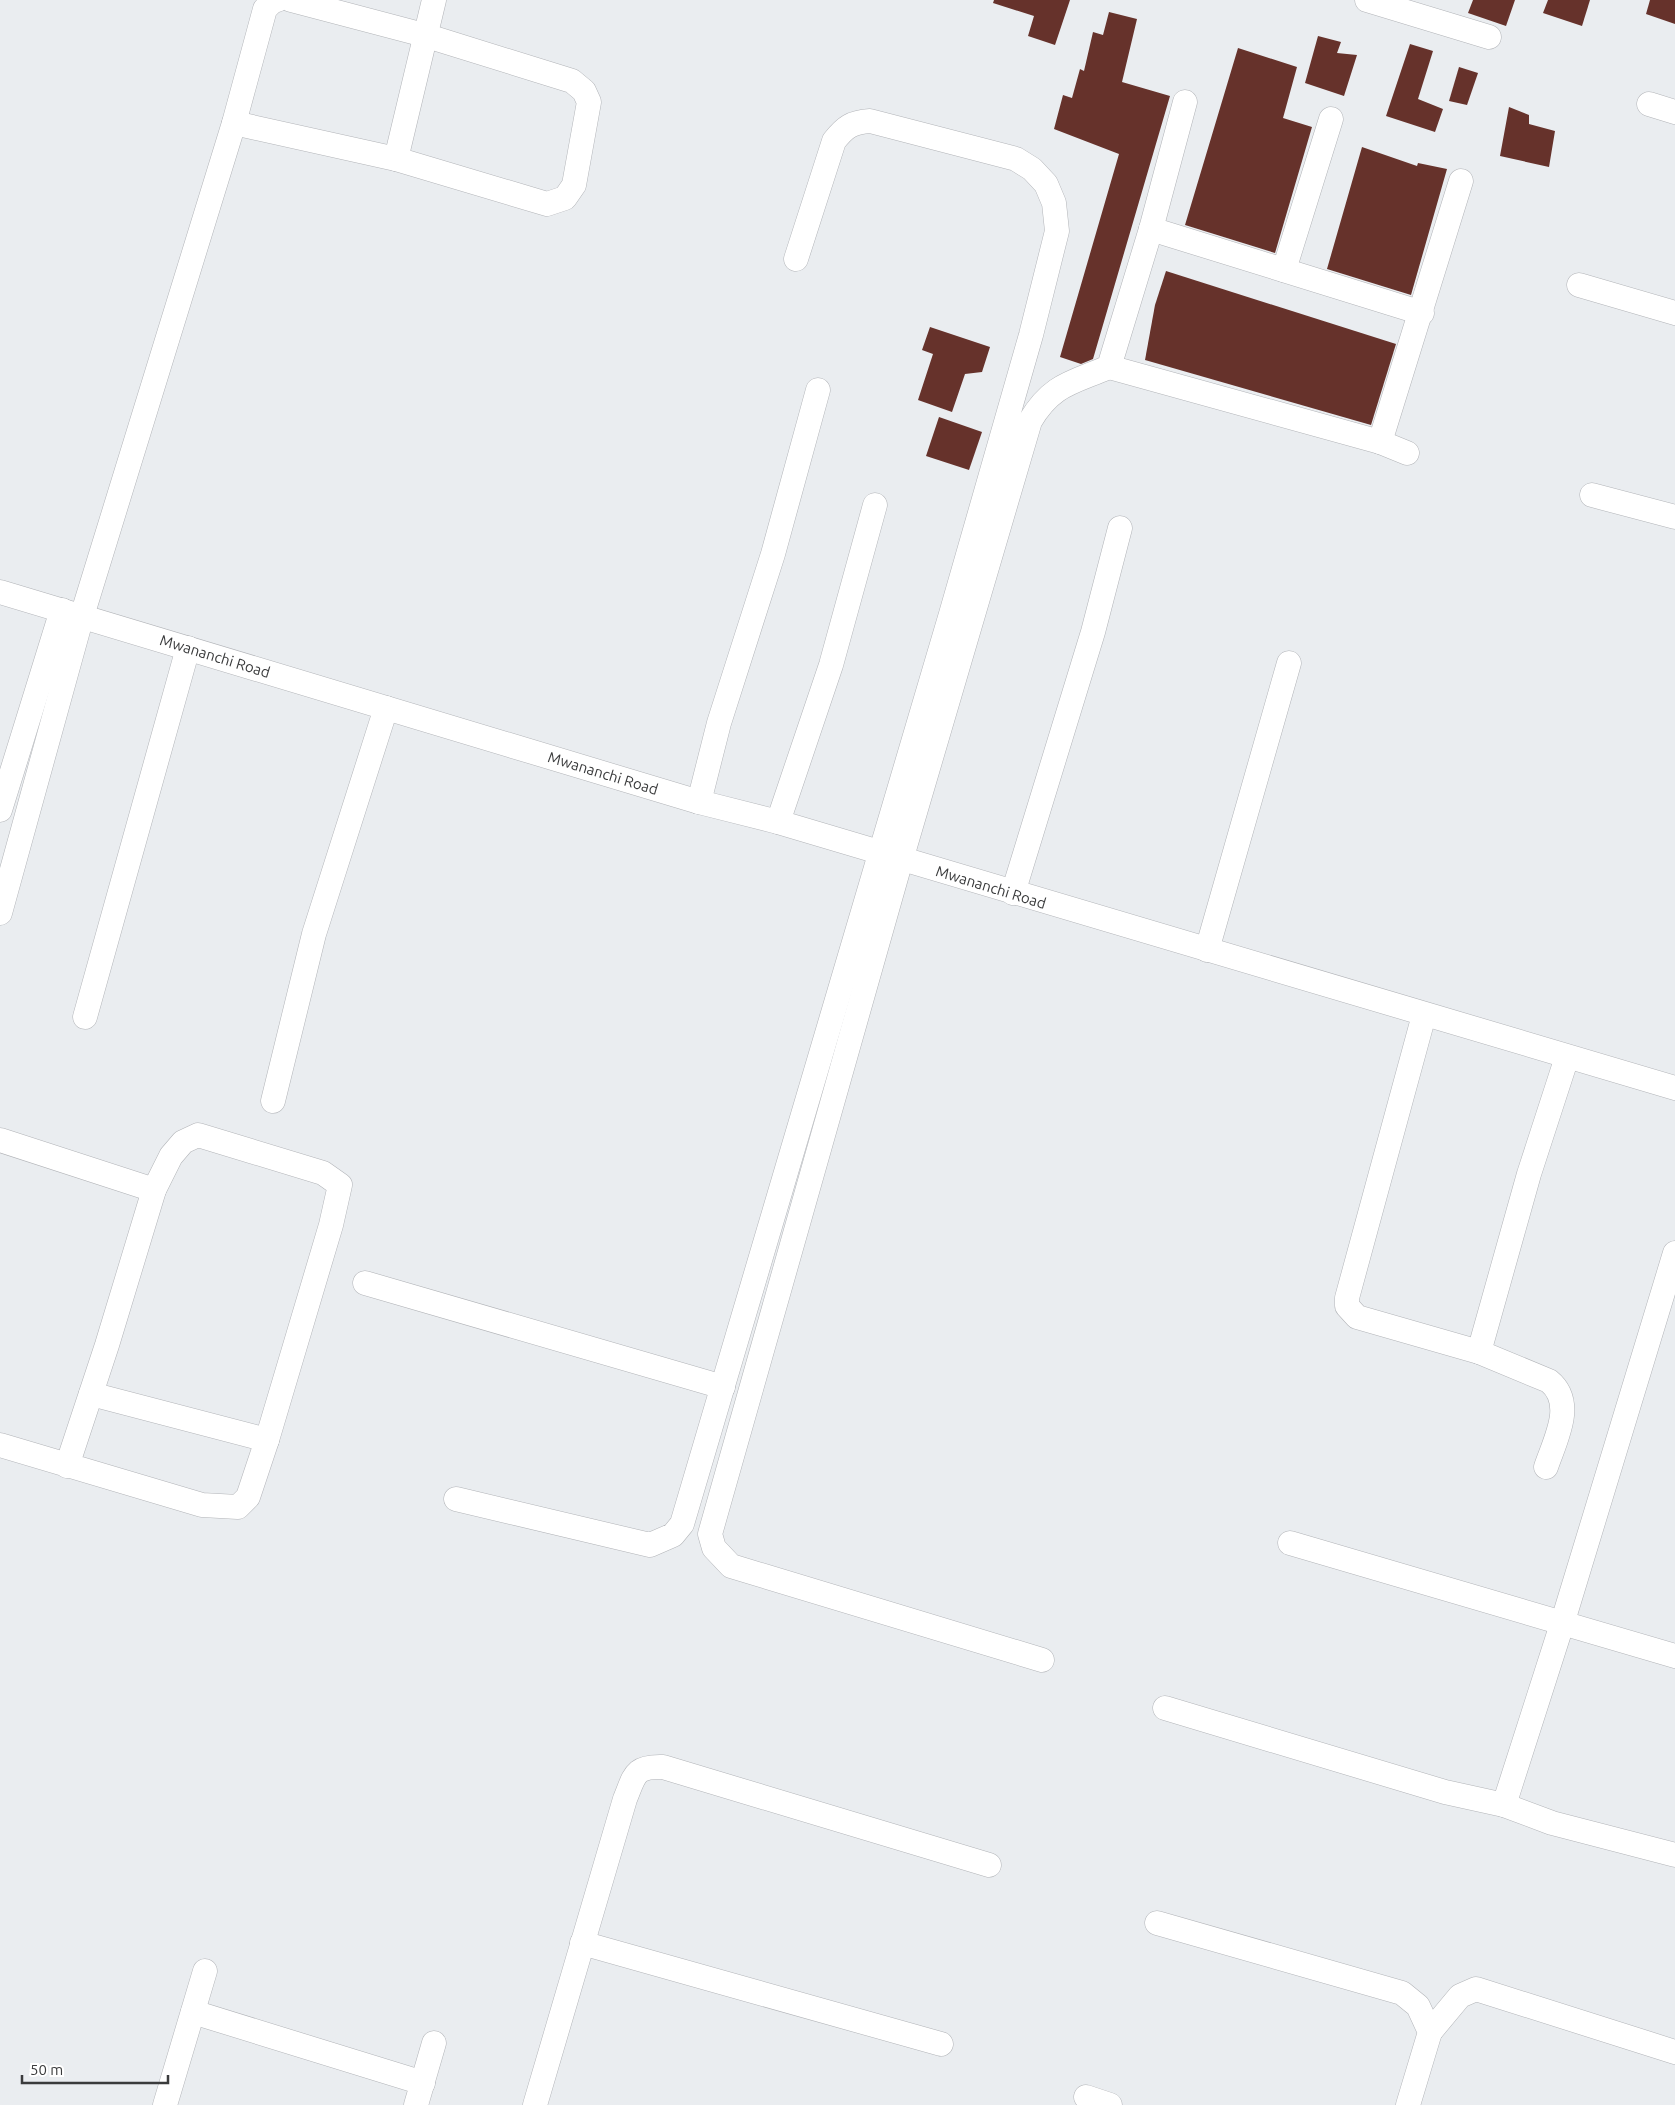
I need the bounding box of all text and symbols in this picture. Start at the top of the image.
street label: Mwananchi Road [158,631,272,681]
street label: Mwananchi Road [546,748,660,798]
street label: Mwananchi Road [934,862,1048,912]
scale bar [22,2052,169,2084]
text: 50 m [30,2061,63,2078]

